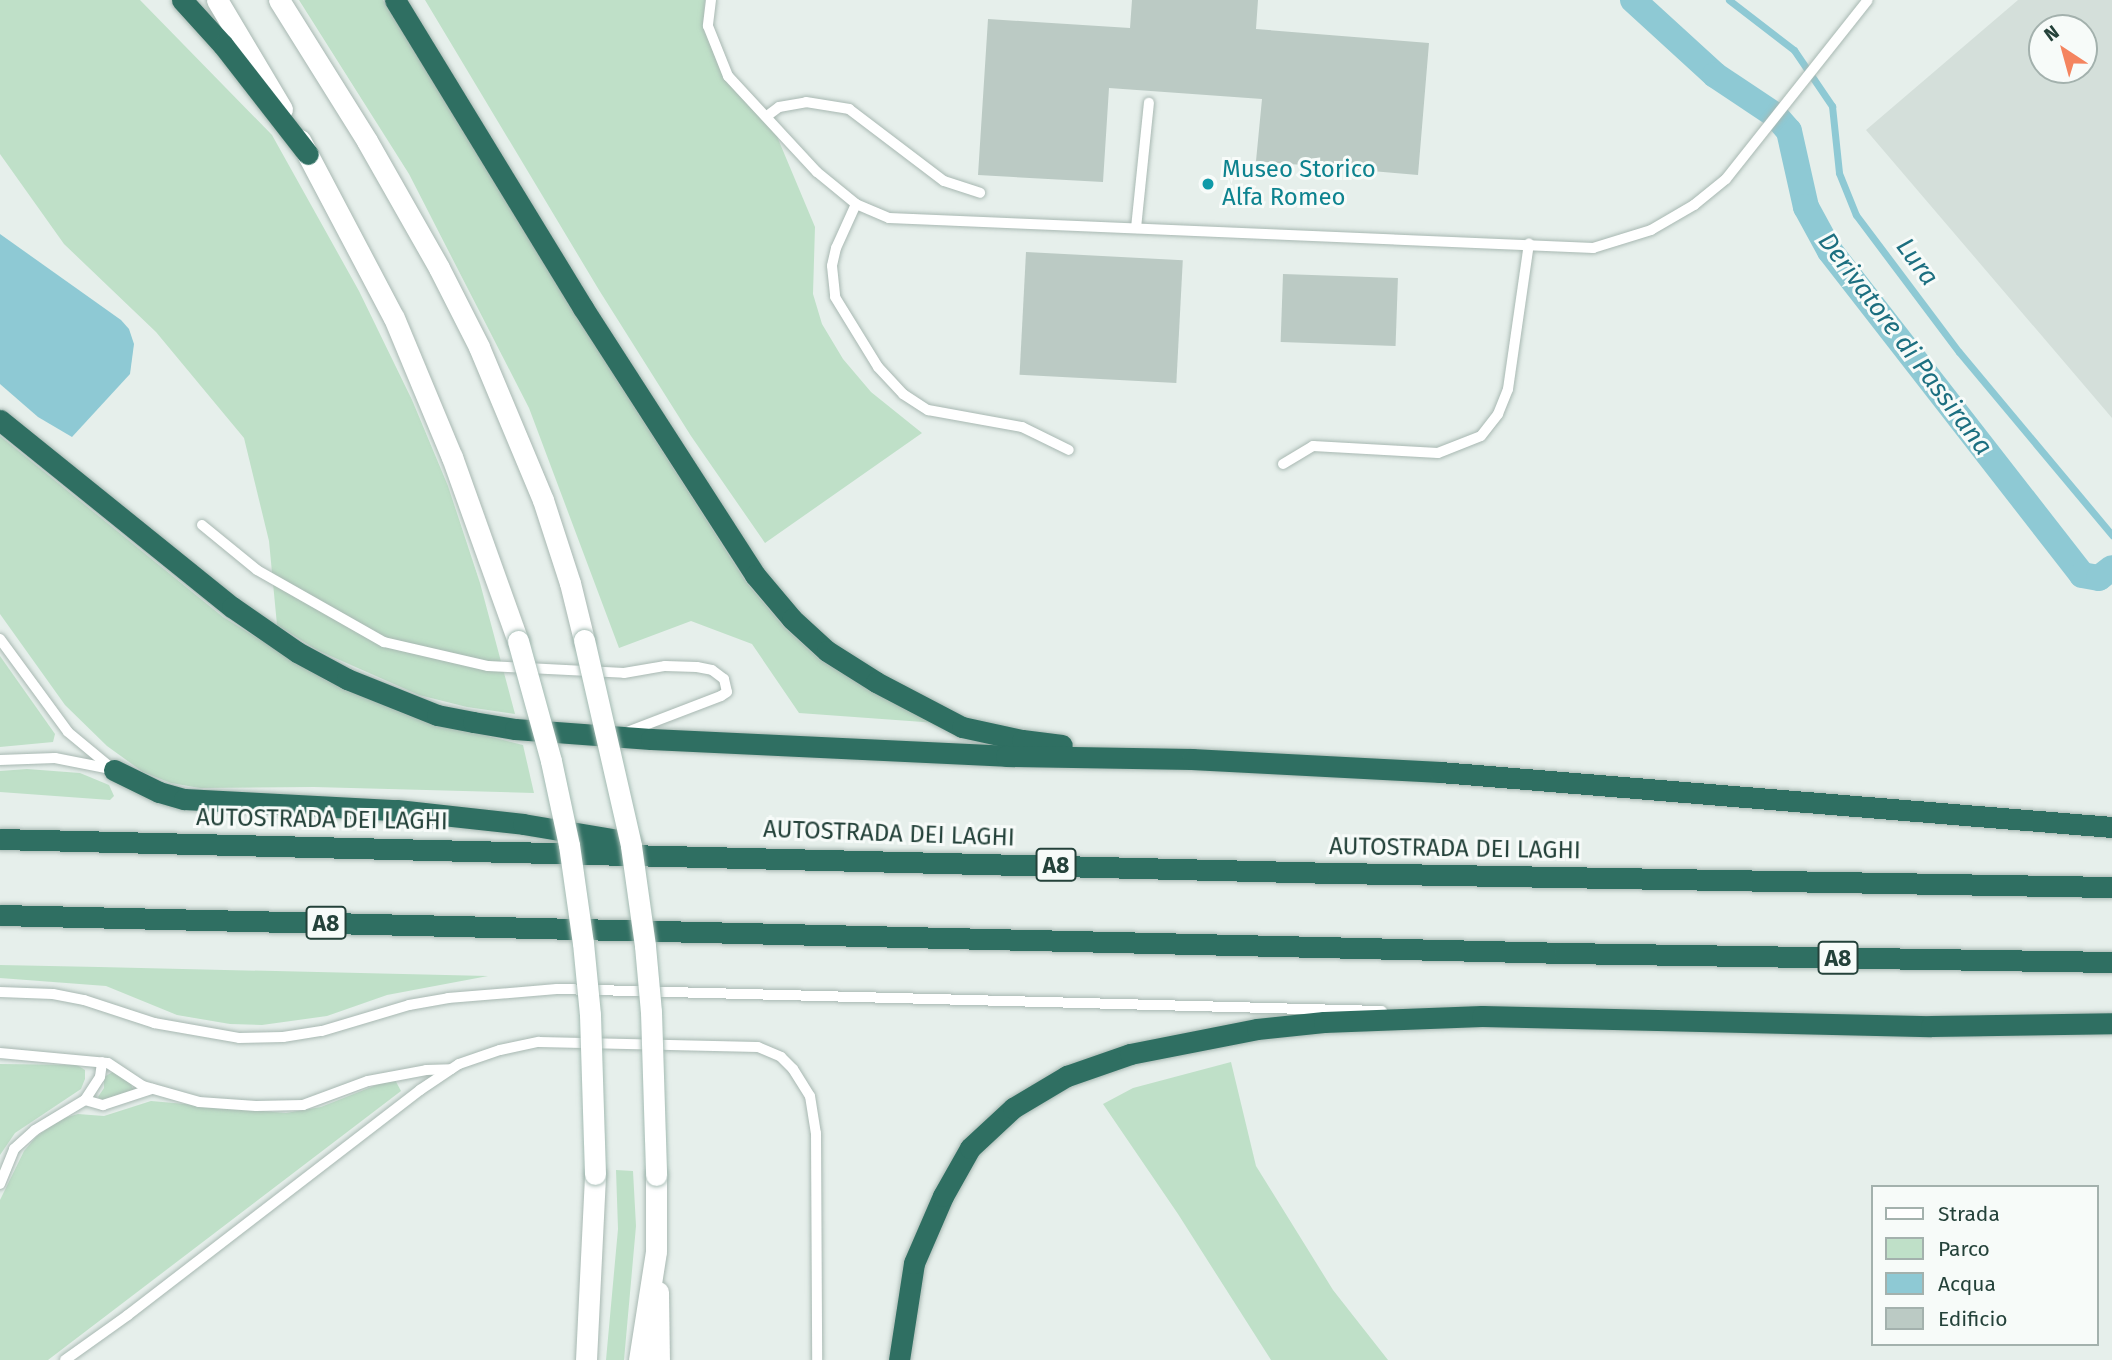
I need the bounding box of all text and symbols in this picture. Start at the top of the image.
north arrow [2028,14,2098,84]
text: N [2040,20,2063,46]
place label: Museo Storico Alfa Romeo [1222,156,1376,212]
marker: Museo Storico Alfa Romeo [1200,176,1216,192]
water label: Derivatore di Passirana [1811,227,1999,461]
water label: Lura [1889,232,1945,292]
street label: AUTOSTRADA DEI LAGHI [196,803,448,837]
street label: AUTOSTRADA DEI LAGHI [763,815,1015,853]
street label: AUTOSTRADA DEI LAGHI [1329,832,1581,866]
road number: A8 [1035,846,1077,884]
road number: A8 [305,904,347,942]
road number: A8 [1817,939,1859,978]
legend [1870,1185,2098,1346]
text: Strada [1938,1201,2000,1227]
text: Parco [1938,1236,1990,1262]
text: Acqua [1938,1271,1996,1297]
text: Edificio [1938,1306,2008,1332]

